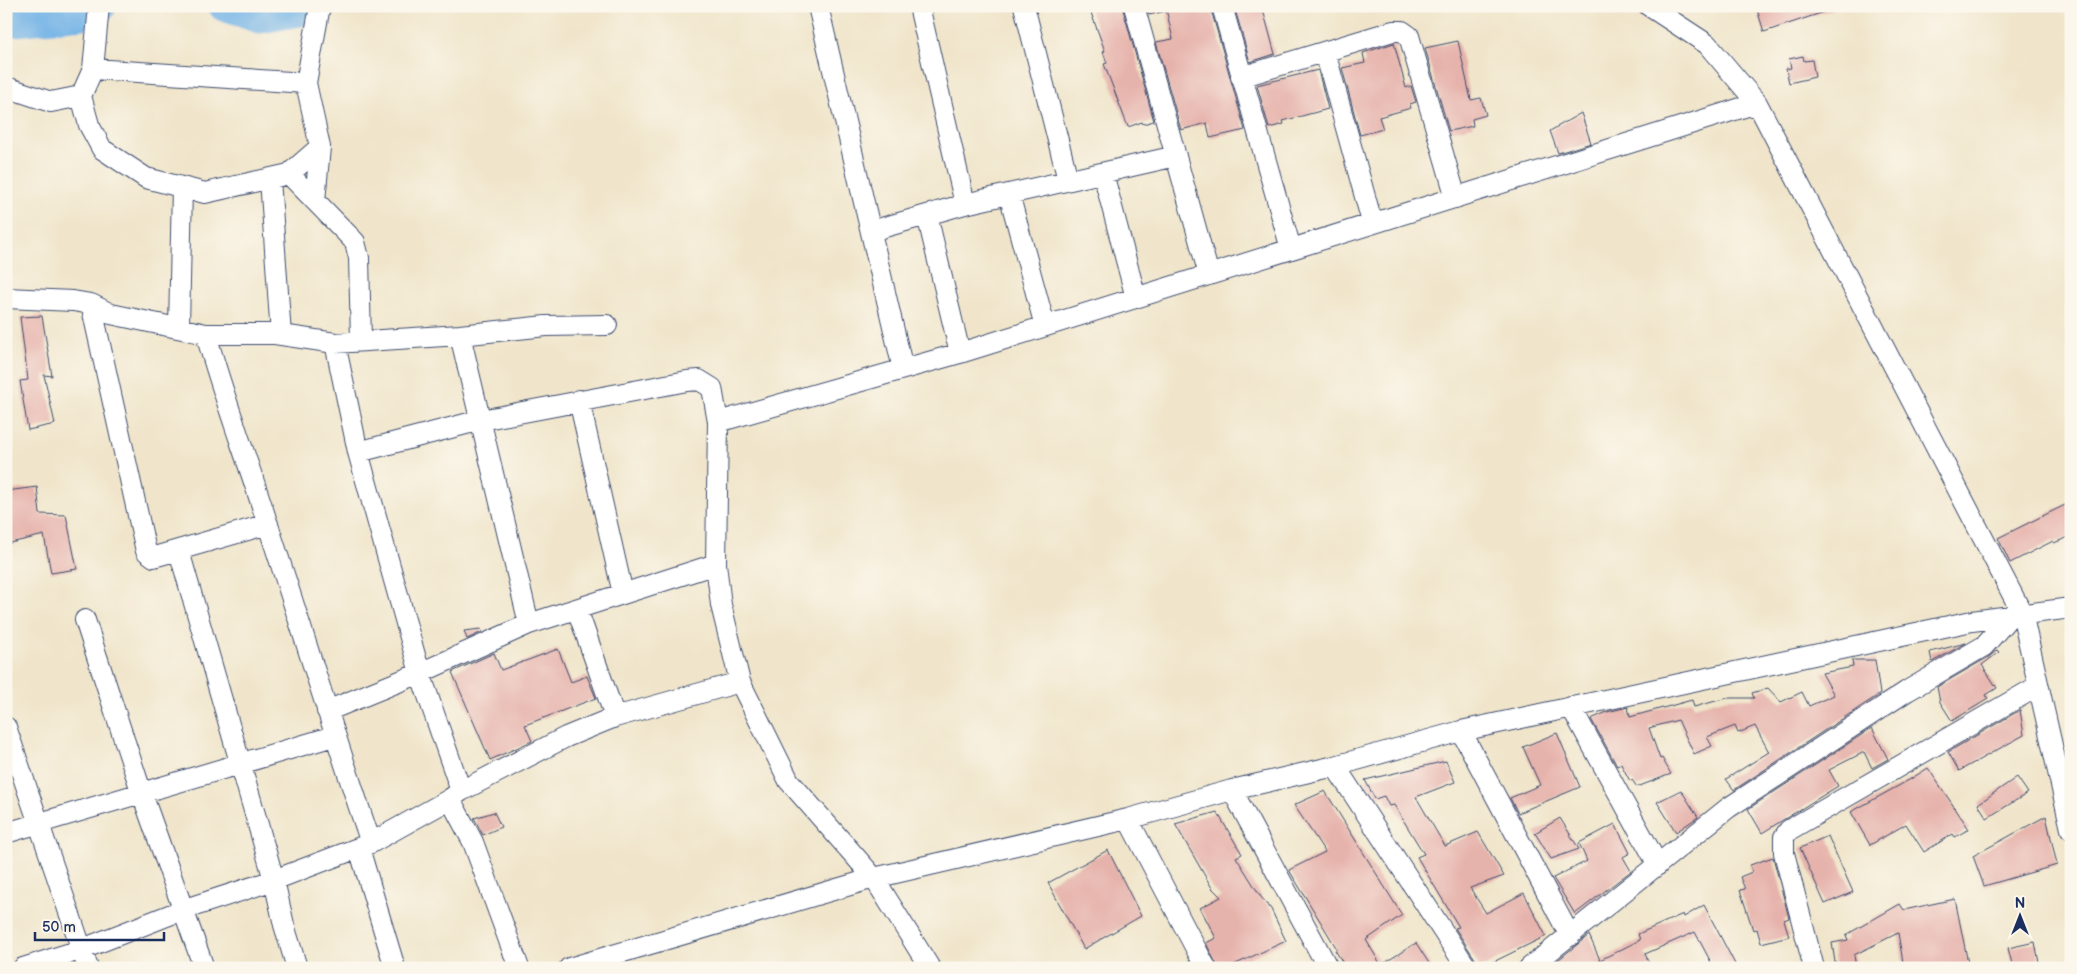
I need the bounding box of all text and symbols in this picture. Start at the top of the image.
north arrow [1994,892,2044,942]
text: N [2015,895,2025,912]
scale bar [35,909,164,941]
text: 50 m [42,918,76,937]

